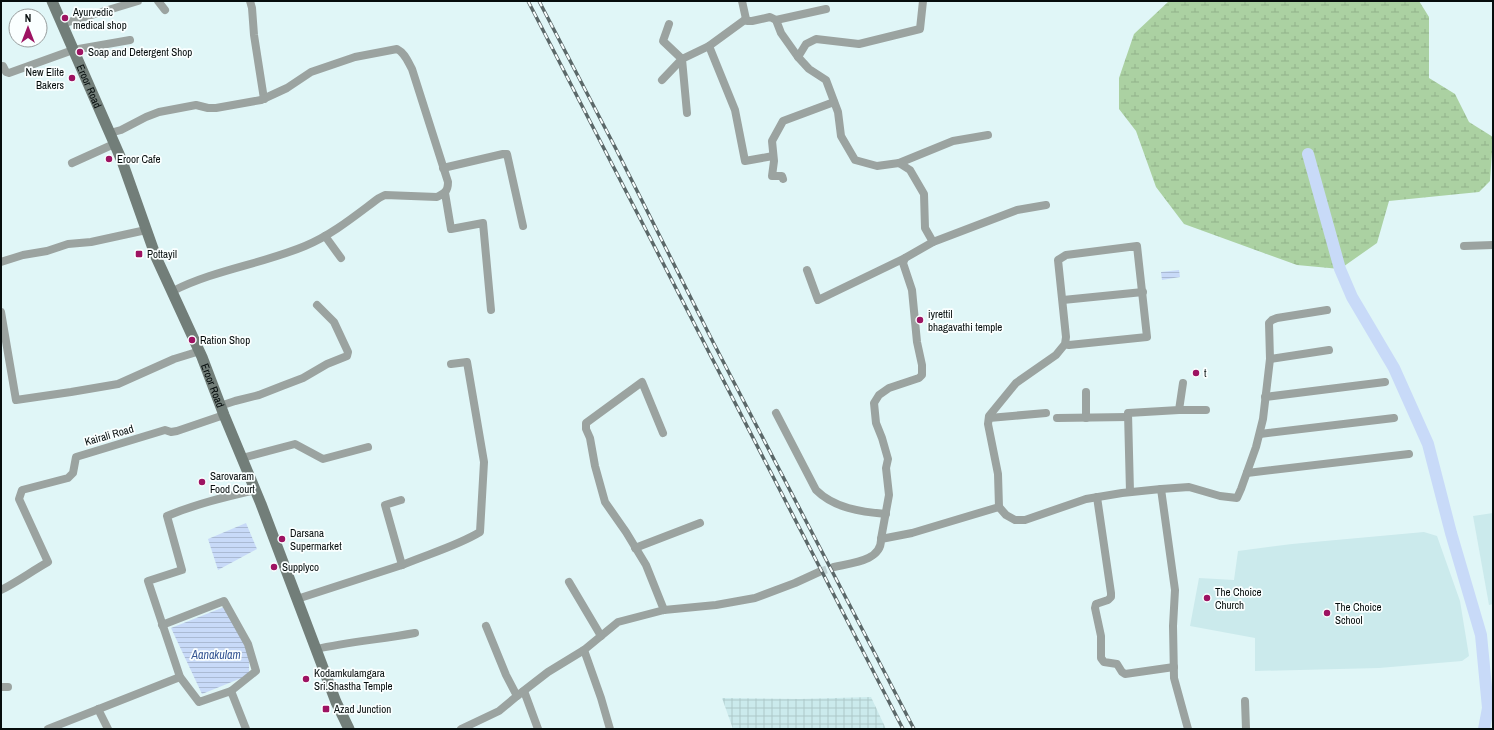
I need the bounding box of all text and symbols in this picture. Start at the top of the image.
place label: Ayurvedic medical shop [72,5,127,32]
north arrow [8,8,48,48]
text: N [25,11,31,25]
marker: Ayurvedic medical shop [60,13,70,23]
place label: Soap and Detergent Shop [88,45,192,59]
marker: Soap and Detergent Shop [75,47,85,57]
street label: Eroor Road [74,62,105,110]
place label: New Elite Bakers [25,65,64,92]
marker: New Elite Bakers [67,73,77,83]
place label: Eroor Cafe [117,152,161,166]
marker: Eroor Cafe [104,154,114,164]
place label: Pottayil [147,247,177,261]
marker: Pottayil [134,249,144,259]
place label: iyrettil bhagavathi temple [928,307,1002,334]
marker: iyrettil bhagavathi temple [915,315,925,325]
place label: Ration Shop [200,333,250,347]
marker: Ration Shop [187,335,197,345]
street label: Eroor Road [198,361,228,410]
place label: t [1204,366,1207,380]
marker: t [1191,368,1201,378]
street label: Kairali Road [83,421,135,449]
place label: Sarovaram Food Court [210,469,255,496]
marker: Sarovaram Food Court [197,477,207,487]
place label: Darsana Supermarket [290,526,342,553]
marker: Darsana Supermarket [277,534,287,544]
place label: Supplyco [282,560,319,574]
marker: Supplyco [269,562,279,572]
place label: The Choice Church [1215,585,1262,612]
marker: The Choice Church [1202,593,1212,603]
place label: The Choice School [1335,600,1382,627]
marker: The Choice School [1322,608,1332,618]
water label: Aanakulam [190,647,241,663]
place label: Kodamkulamgara Sri.Shastha Temple [314,666,393,693]
marker: Kodamkulamgara Sri.Shastha Temple [301,674,311,684]
place label: Azad Junction [333,702,391,716]
marker: Azad Junction [321,704,331,714]

